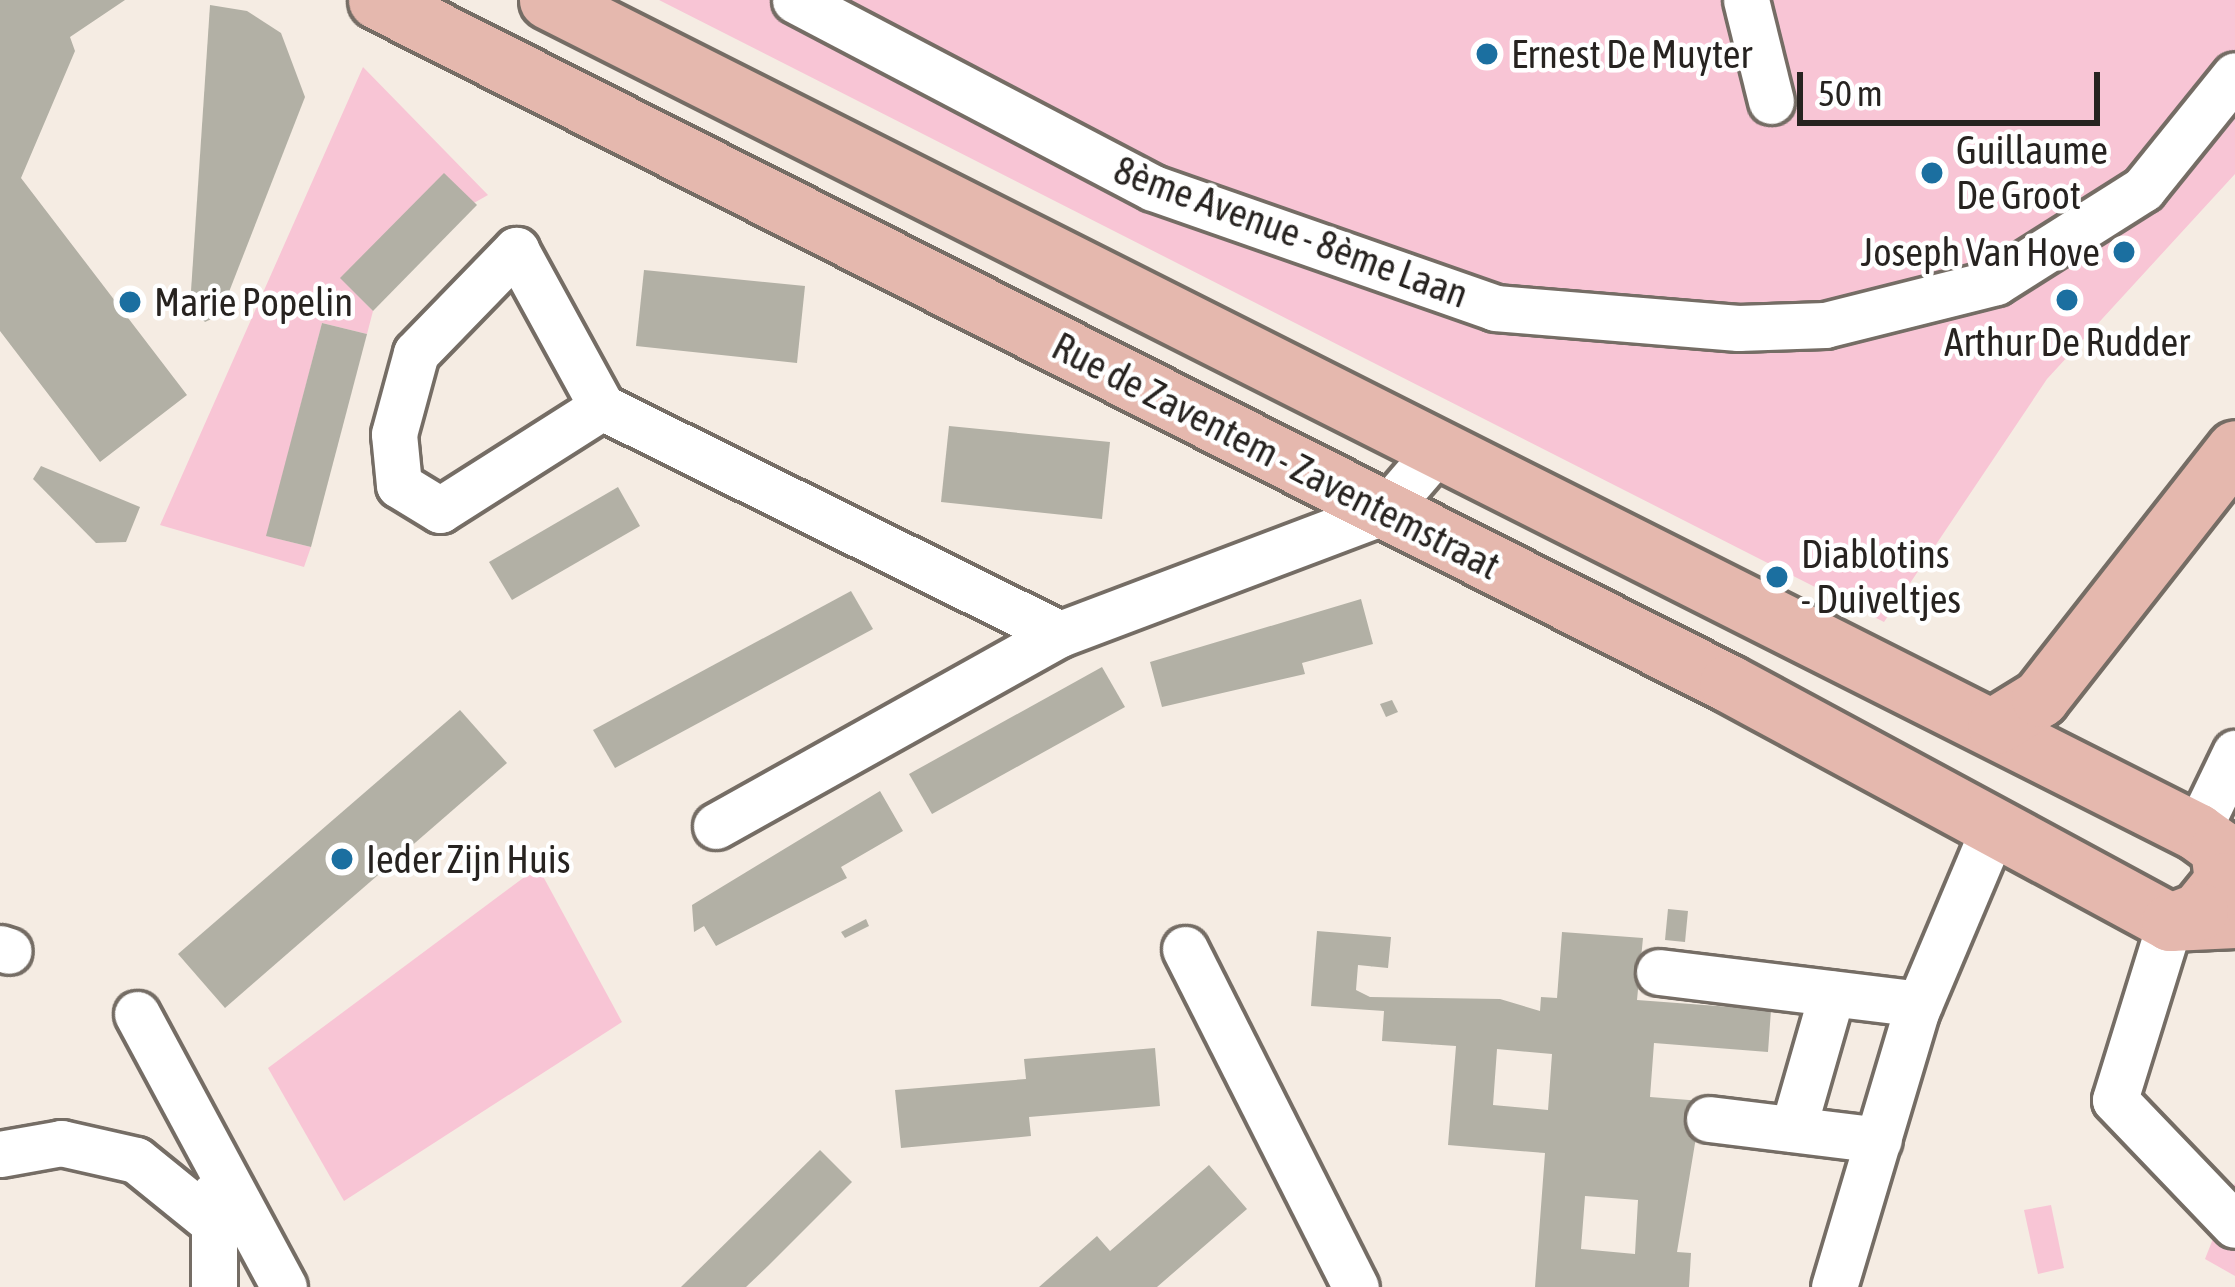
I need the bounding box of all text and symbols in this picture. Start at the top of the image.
place label: Ernest De Muyter [1511,31,1752,77]
marker: Ernest De Muyter [1474,41,1500,67]
scale bar [1803,48,2106,122]
text: 50 m [1818,72,1883,114]
place label: Guillaume De Groot [1956,128,2108,219]
street label: 8ème Avenue - 8ème Laan [1108,146,1474,318]
marker: Guillaume De Groot [1919,160,1945,186]
place label: Joseph Van Hove [1861,229,2100,275]
marker: Joseph Van Hove [2111,239,2137,265]
place label: Marie Popelin [154,279,353,325]
marker: Arthur De Rudder [2054,287,2080,313]
marker: Marie Popelin [117,289,143,315]
place label: Arthur De Rudder [1944,319,2190,365]
street label: Rue de Zaventem - Zaventemstraat [1044,323,1508,589]
place label: Diablotins - Duiveltjes [1801,532,1961,623]
marker: Diablotins - Duiveltjes [1764,564,1790,590]
place label: Ieder Zijn Huis [366,836,570,882]
marker: Ieder Zijn Huis [329,846,355,872]

